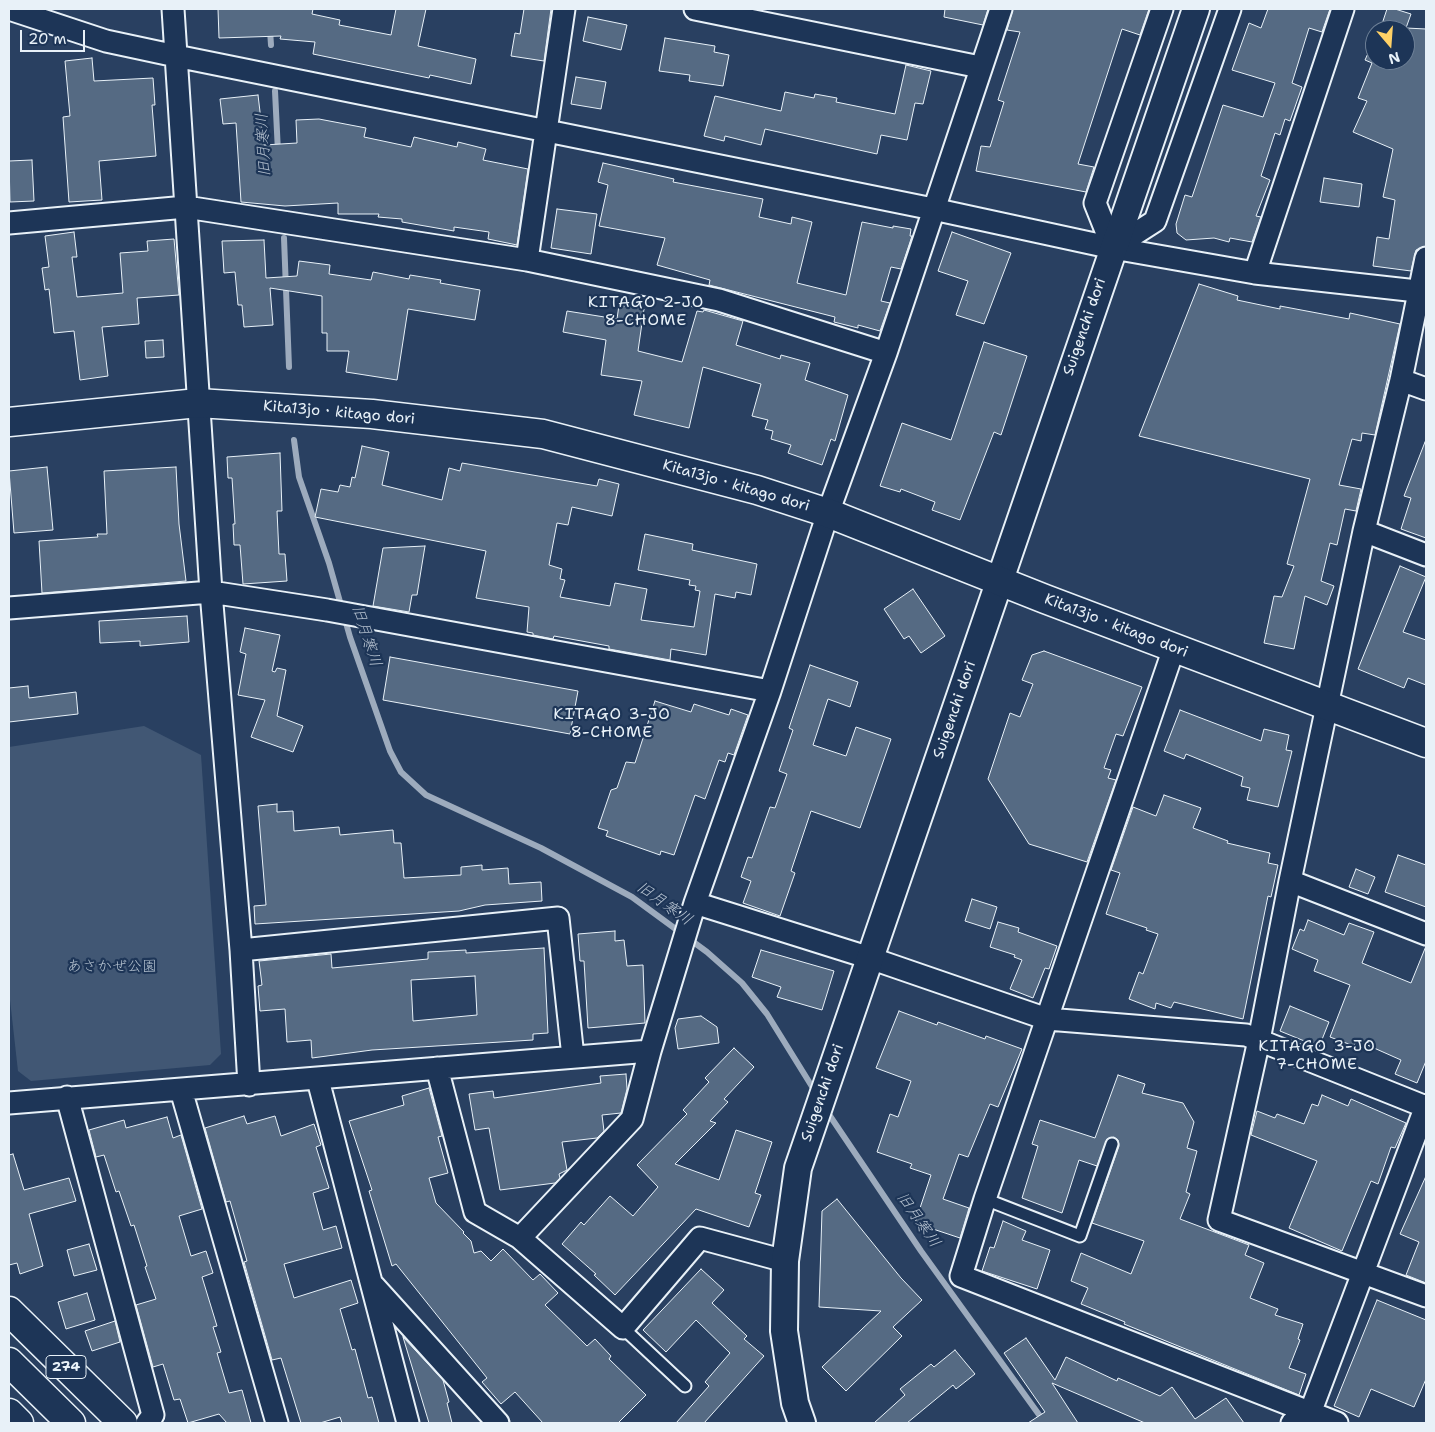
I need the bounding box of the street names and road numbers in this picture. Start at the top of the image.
street label: Suigenchi dori [1060,276,1110,378]
street label: Kita13jo・kitago dori [262,397,416,429]
street label: Kita13jo・kitago dori [660,456,812,516]
street label: Kita13jo・kitago dori [1042,590,1190,662]
street label: Suigenchi dori [930,659,980,761]
street label: Suigenchi dori [798,1042,848,1144]
road number: 274 [46,1355,86,1378]

